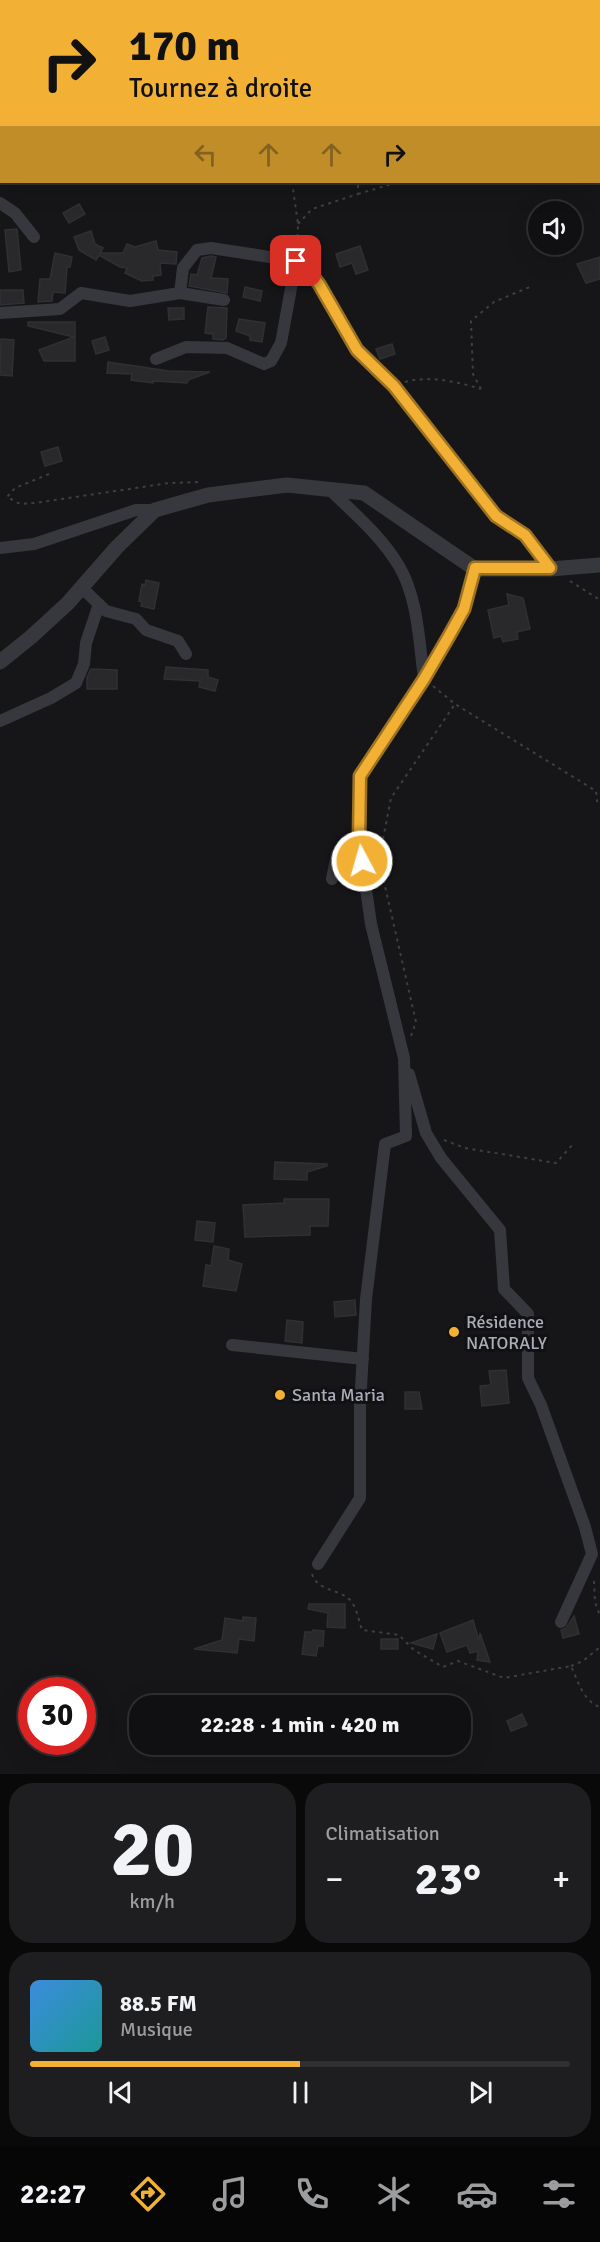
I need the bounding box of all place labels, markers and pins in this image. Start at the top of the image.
pin [270,235,321,286]
place label: Résidence NATORALY [466,1311,547,1354]
marker: Résidence NATORALY [447,1325,461,1339]
place label: Santa Maria [292,1384,385,1406]
marker: Santa Maria [273,1388,287,1402]

